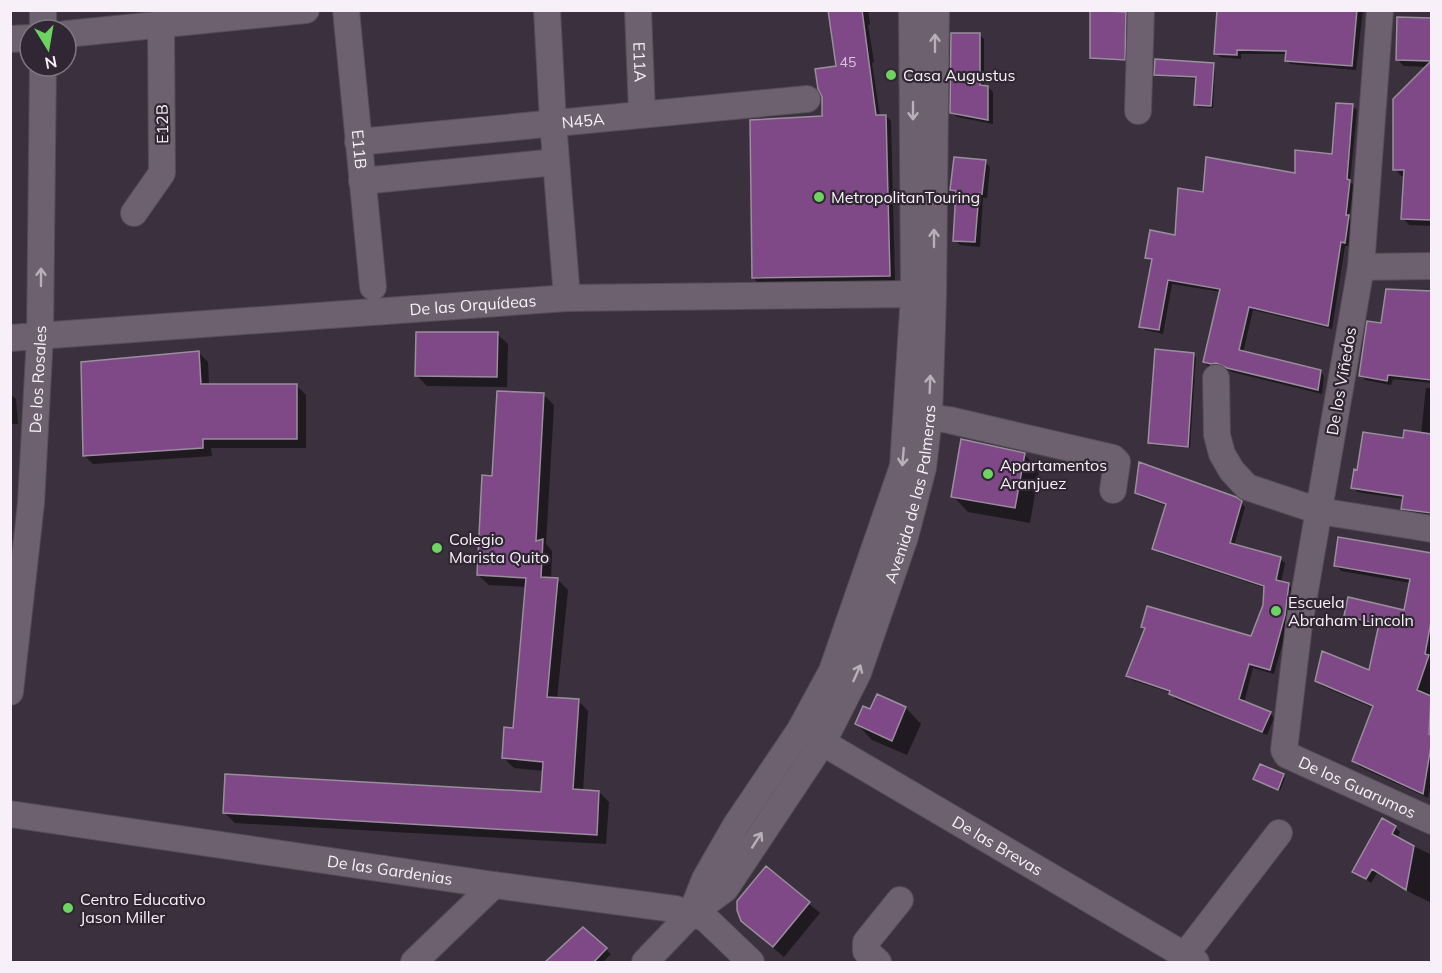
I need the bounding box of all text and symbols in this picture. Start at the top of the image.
north arrow [18,18,78,78]
one-way arrow [929,34,941,54]
street label: E11A [629,41,651,83]
text: N [43,52,59,74]
house number: 45 [840,53,856,71]
place label: Casa Augustus [903,65,1016,85]
marker: Casa Augustus [884,68,898,82]
one-way arrow [907,100,919,120]
street label: E12B [152,104,172,144]
street label: N45A [561,108,606,132]
street label: E11B [348,129,371,170]
place label: MetropolitanTouring [831,187,980,207]
marker: MetropolitanTouring [812,190,826,204]
one-way arrow [928,229,940,249]
one-way arrow [35,268,47,288]
street label: De las Orquídeas [409,290,537,319]
street label: De los Rosales [25,325,50,434]
street label: De los Viñedos [1322,325,1360,437]
one-way arrow [925,375,936,395]
street label: Avenida de las Palmeras [880,405,939,586]
one-way arrow [897,447,908,467]
place label: Apartamentos Aranjuez [1000,455,1107,493]
marker: Apartamentos Aranjuez [981,467,995,481]
place label: Colegio Marista Quito [449,529,549,567]
marker: Colegio Marista Quito [430,541,444,555]
place label: Escuela Abraham Lincoln [1288,592,1414,630]
marker: Escuela Abraham Lincoln [1269,604,1283,618]
one-way arrow [852,665,863,683]
street label: De los Guarumos [1296,752,1419,822]
street label: De las Brevas [949,811,1047,880]
one-way arrow [751,832,763,849]
street label: De las Gardenias [326,851,454,889]
place label: Centro Educativo Jason Miller [80,889,206,927]
marker: Centro Educativo Jason Miller [61,901,75,915]

